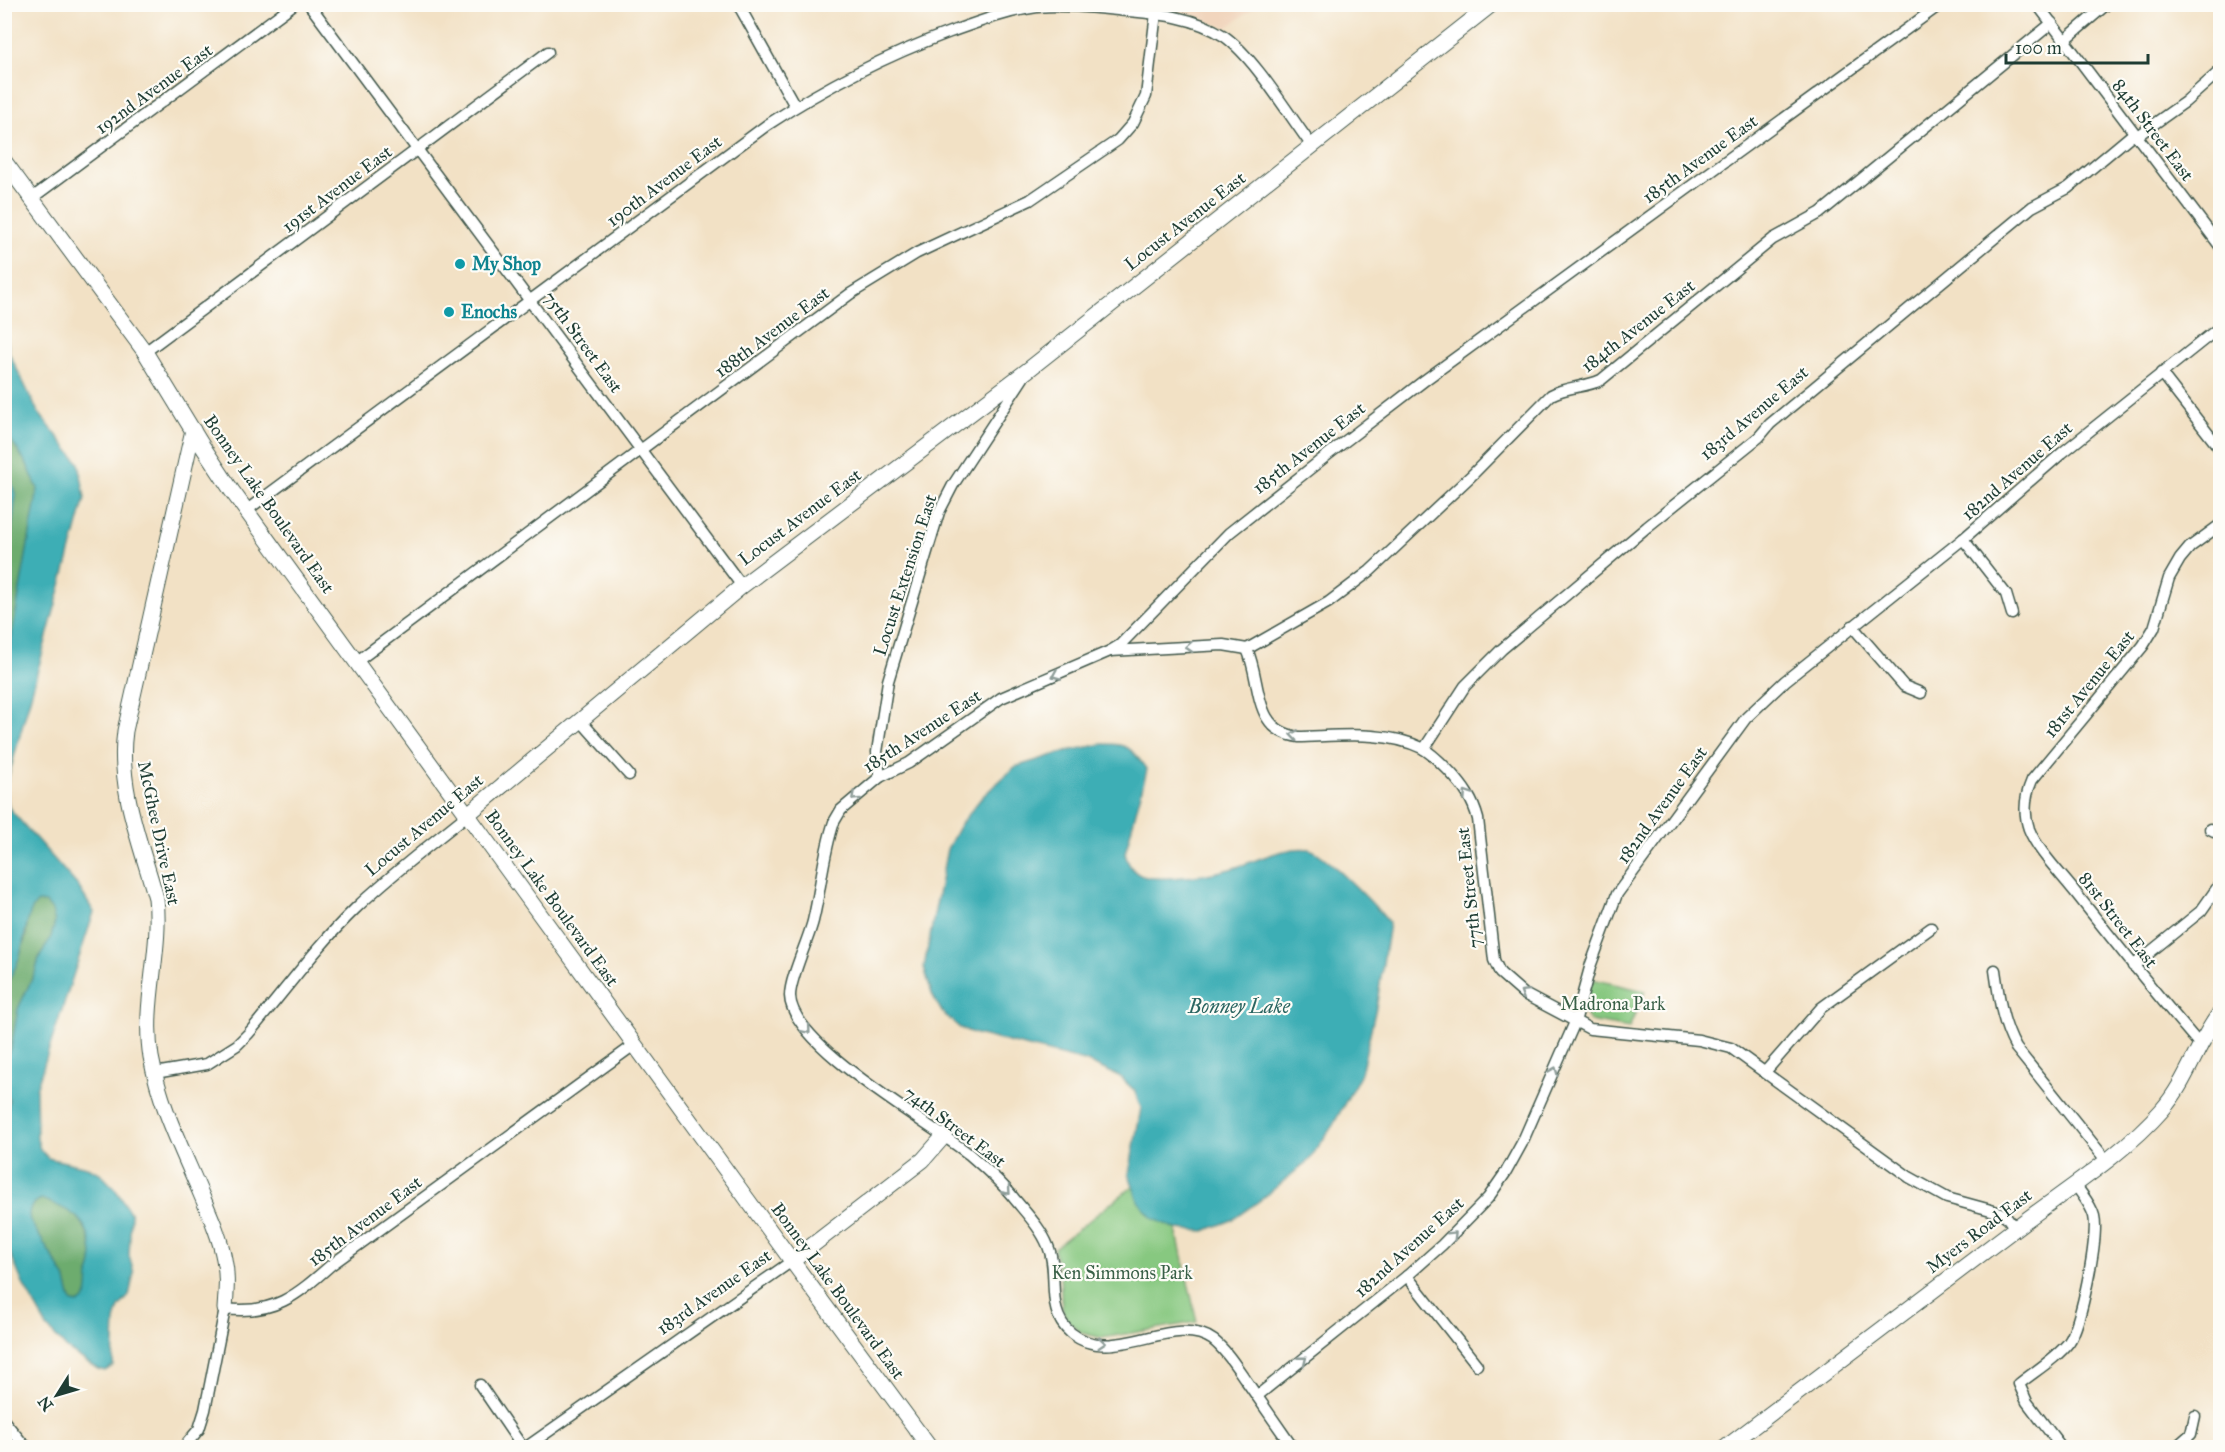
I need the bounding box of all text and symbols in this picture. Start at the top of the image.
scale bar [2006,27,2148,65]
text: 100 m [2015,37,2062,59]
street label: 192nd Avenue East [91,39,217,139]
street label: 84th Street East [2108,75,2199,186]
street label: 185th Avenue East [1638,110,1762,208]
street label: 190th Avenue East [602,130,727,232]
street label: 191st Avenue East [278,140,397,237]
street label: Locust Avenue East [1120,166,1251,275]
place label: My Shop [472,253,541,276]
marker: My Shop [453,257,467,271]
street label: 184th Avenue East [1577,274,1700,377]
street label: 188th Avenue East [710,281,834,382]
street label: 75th Street East [539,287,628,398]
place label: Enochs [461,301,517,323]
marker: Enochs [442,305,456,319]
street label: 183rd Avenue East [1695,361,1813,465]
street label: 185th Avenue East [1248,397,1370,499]
street label: Bonney Lake Boulevard East [199,410,339,598]
street label: 182nd Avenue East [1957,417,2077,525]
street label: Locust Avenue East [734,463,866,570]
street label: Locust Extension East [868,491,942,659]
street label: 181st Avenue East [2039,625,2139,742]
one-way arrow [1185,640,1194,653]
one-way arrow [1052,668,1063,680]
street label: 185th Avenue East [859,684,986,777]
one-way arrow [1289,730,1298,742]
street label: 182nd Avenue East [1612,742,1712,868]
street label: McGhee Drive East [133,759,185,908]
street label: Locust Avenue East [360,769,488,881]
one-way arrow [1463,789,1474,800]
one-way arrow [851,790,862,801]
street label: Bonney Lake Boulevard East [481,805,624,991]
street label: 77th Street East [1452,826,1486,950]
street label: 81st Street East [2074,868,2163,973]
one-way arrow [1520,988,1530,1000]
park label: Madrona Park [1561,993,1666,1015]
water label: Bonney Lake [1187,994,1290,1018]
one-way arrow [799,1023,810,1034]
one-way arrow [1547,1066,1559,1077]
street label: 74th Street East [900,1082,1011,1173]
street label: 185th Avenue East [304,1171,427,1271]
one-way arrow [1000,1184,1011,1195]
street label: Myers Road East [1922,1184,2037,1278]
street label: 182nd Avenue East [1350,1192,1469,1302]
street label: Bonney Lake Boulevard East [767,1198,910,1384]
one-way arrow [1446,1231,1456,1242]
street label: 183rd Avenue East [652,1244,776,1340]
park label: Ken Simmons Park [1051,1262,1193,1284]
one-way arrow [1098,1336,1107,1349]
one-way arrow [1296,1356,1307,1367]
north arrow [27,1365,87,1425]
text: N [33,1392,57,1415]

